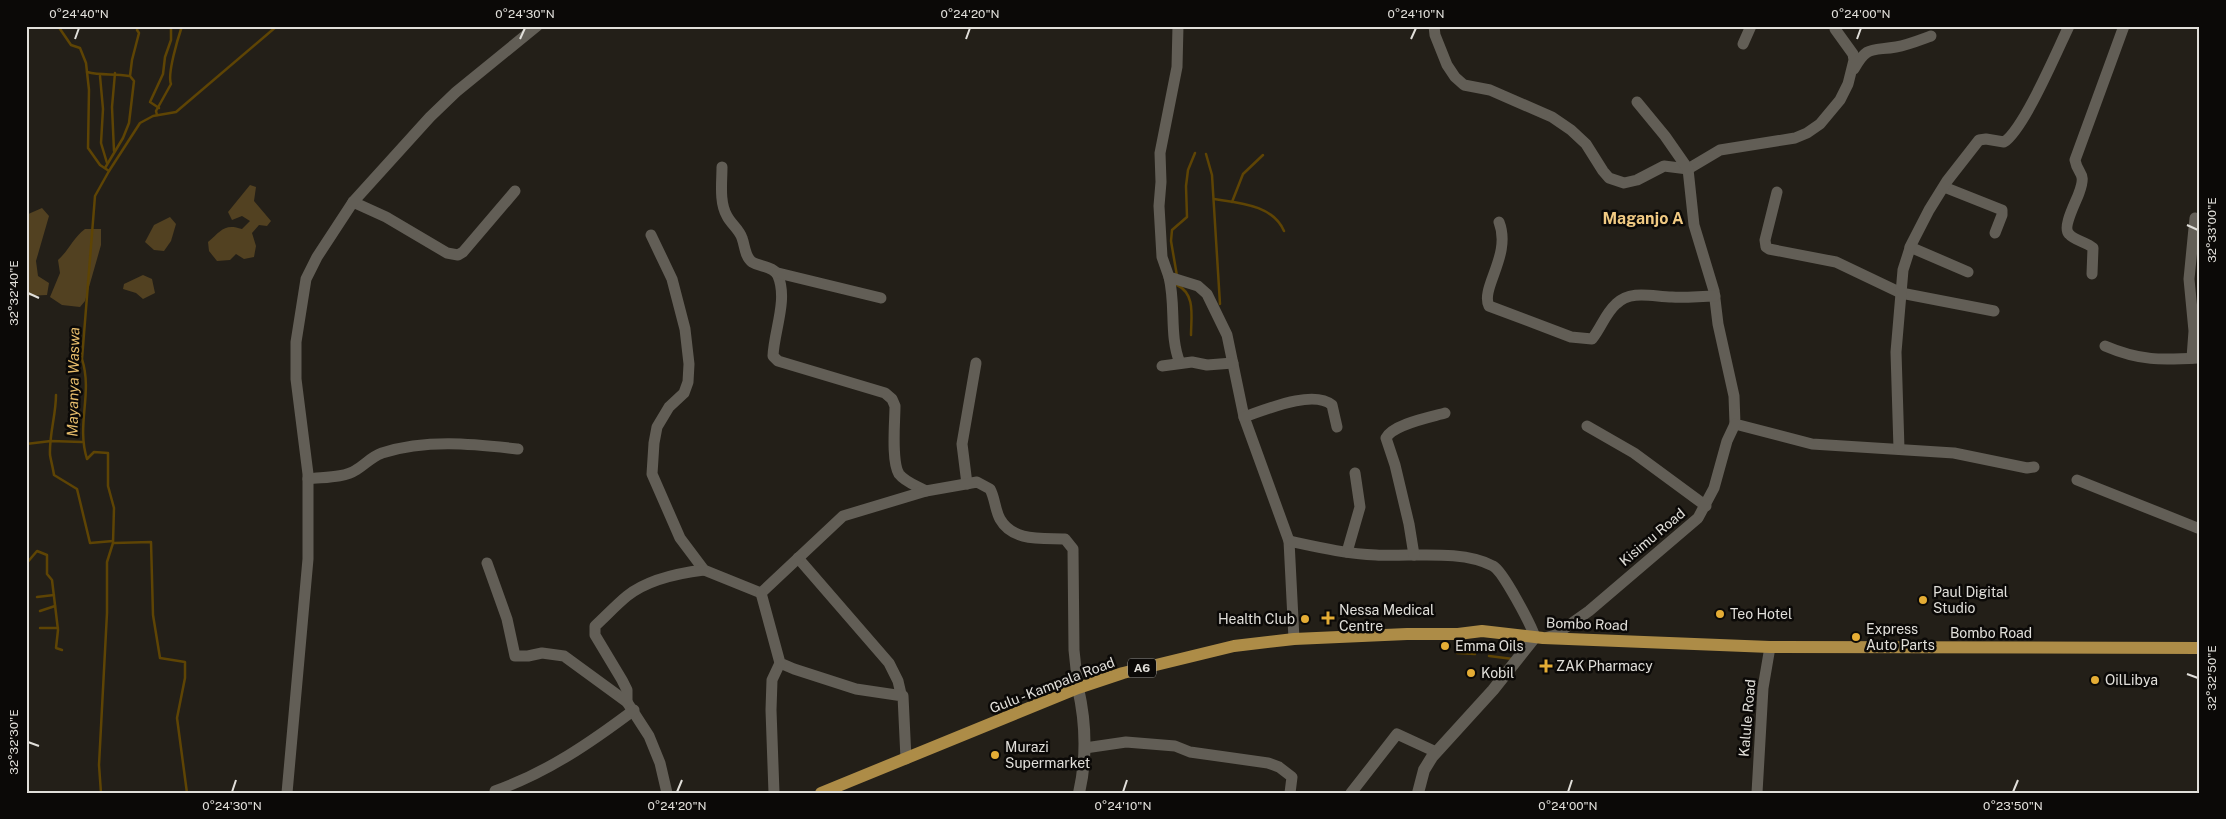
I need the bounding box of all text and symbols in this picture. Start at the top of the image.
text: 0°24'40"N [49,7,109,21]
text: 0°24'30"N [495,7,555,21]
text: 0°24'20"N [940,7,1000,21]
text: 0°24'10"N [1388,7,1444,21]
text: 0°24'00"N [1831,7,1891,21]
text: 32°33'00"E [2205,197,2219,263]
district label: Maganjo A [1602,209,1684,228]
text: 32°32'40"E [7,260,21,326]
water label: Mayanya Waswa [64,327,82,437]
street label: Kisimu Road [1616,505,1688,569]
place label: Paul Digital Studio [1933,584,2008,616]
marker: Paul Digital Studio [1917,594,1929,606]
place label: Nessa Medical Centre [1339,602,1434,634]
place label: Teo Hotel [1730,606,1792,622]
marker: Teo Hotel [1714,608,1726,620]
place label: Health Club [1218,611,1295,627]
marker: Nessa Medical Centre [1321,611,1335,625]
marker: Health Club [1299,613,1311,625]
street label: Bombo Road [1546,615,1628,633]
place label: Express Auto Parts [1866,621,1935,653]
street label: Bombo Road [1950,625,2032,641]
marker: Express Auto Parts [1850,631,1862,643]
place label: Emma Oils [1455,638,1524,654]
marker: Emma Oils [1439,640,1451,652]
text: 32°32'50"E [2205,645,2219,711]
street label: Gulu - Kampala Road [987,654,1117,716]
road number: A6 [1128,658,1156,678]
place label: ZAK Pharmacy [1556,658,1653,674]
marker: ZAK Pharmacy [1540,660,1552,672]
place label: Kobil [1481,665,1514,681]
marker: Kobil [1465,667,1477,679]
place label: OilLibya [2105,672,2158,688]
marker: OilLibya [2089,674,2101,686]
street label: Kalule Road [1736,679,1758,757]
text: 32°32'30"E [7,709,21,775]
place label: Murazi Supermarket [1005,739,1090,771]
marker: Murazi Supermarket [989,749,1001,761]
text: 0°24'30"N [202,799,262,813]
text: 0°24'20"N [647,799,707,813]
text: 0°24'10"N [1095,799,1151,813]
text: 0°24'00"N [1538,799,1598,813]
text: 0°23'50"N [1983,799,2043,813]

